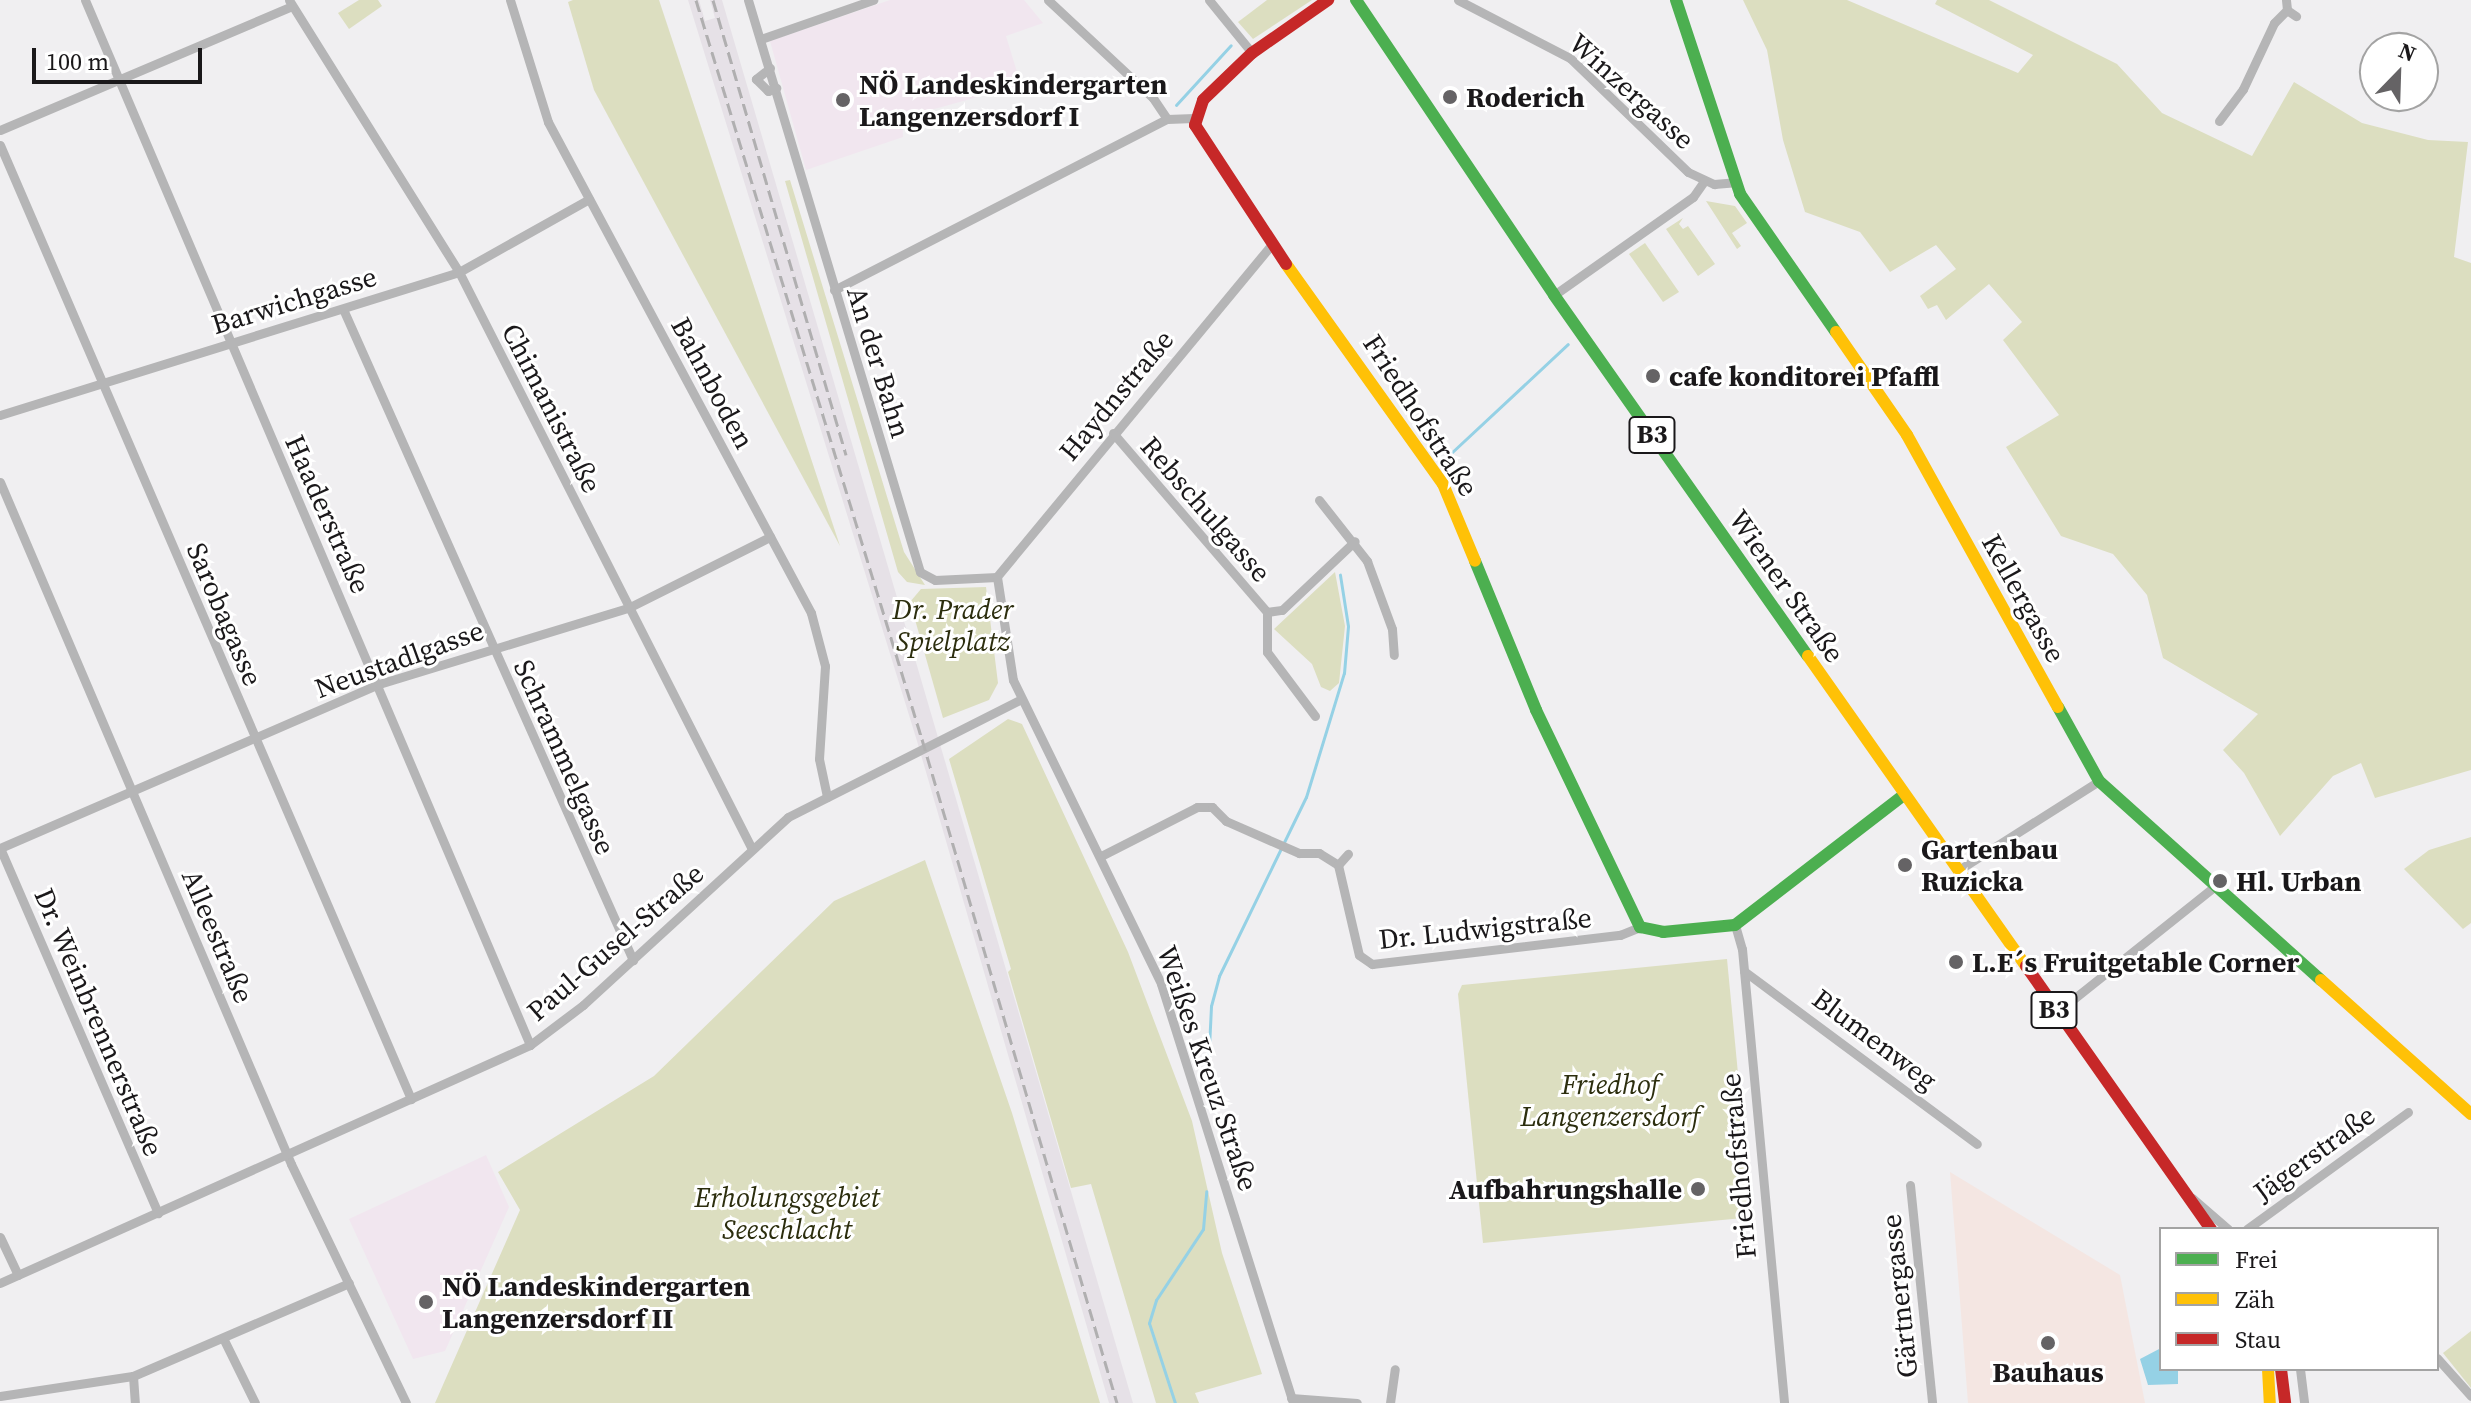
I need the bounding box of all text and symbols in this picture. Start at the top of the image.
street label: Winzergasse [1562,26,1702,156]
scale bar [36,32,206,82]
north arrow [2359,32,2439,112]
text: N [2394,35,2421,69]
text: 100 m [46,45,109,78]
place label: NÖ Landeskindergarten Langenzersdorf I [859,67,1167,133]
place label: Roderich [1466,80,1585,114]
marker: Roderich [1441,88,1459,106]
marker: NÖ Landeskindergarten Langenzersdorf I [834,91,852,109]
street label: Barwichgasse [208,259,380,341]
street label: An der Bahn [840,282,918,442]
street label: Bahnboden [664,311,762,455]
street label: Chimanistraße [495,318,609,498]
street label: Haydnstraße [1052,323,1180,467]
street label: Friedhofstraße [1356,328,1486,502]
place label: cafe konditorei Pfaffl [1669,359,1940,393]
marker: cafe konditorei Pfaffl [1644,367,1662,385]
road number: B3 [1628,413,1676,457]
street label: Haaderstraße [278,430,378,598]
street label: Rebschulgasse [1134,430,1278,588]
street label: Wiener Straße [1722,503,1852,669]
street label: Kellergasse [1975,528,2073,668]
street label: Sarobagasse [180,537,270,691]
park label: Dr. Prader Spielplatz [892,592,1014,658]
street label: Neustadlgasse [310,613,488,705]
street label: Schrammelgasse [507,654,623,860]
place label: Gartenbau Ruzicka [1921,832,2058,898]
street label: Paul-Gusel-Straße [520,856,710,1028]
marker: Gartenbau Ruzicka [1896,856,1914,874]
street label: Alleestraße [175,864,261,1008]
place label: Hl. Urban [2236,864,2362,898]
marker: Hl. Urban [2211,872,2229,890]
street label: Dr. Weinbrennerstraße [27,883,171,1161]
street label: Dr. Ludwigstraße [1377,900,1593,956]
street label: Weißes Kreuz Straße [1150,941,1266,1195]
place label: L.E´s Fruitgetable Corner [1972,945,2299,979]
marker: L.E´s Fruitgetable Corner [1947,953,1965,971]
street label: Blumenweg [1806,981,1944,1097]
road number: B3 [2030,988,2078,1032]
park label: Friedhof Langenzersdorf [1520,1067,1700,1133]
street label: Friedhofstraße [1713,1072,1763,1260]
street label: Jägerstraße [2247,1098,2381,1208]
place label: Aufbahrungshalle [1449,1172,1682,1206]
park label: Erholungsgebiet Seeschlacht [694,1180,880,1246]
marker: Aufbahrungshalle [1689,1180,1707,1198]
street label: Gärtnergasse [1874,1213,1924,1379]
legend [2159,1227,2439,1371]
text: Frei [2235,1243,2278,1276]
place label: NÖ Landeskindergarten Langenzersdorf II [442,1269,750,1335]
text: Zäh [2235,1283,2275,1316]
marker: NÖ Landeskindergarten Langenzersdorf II [417,1293,435,1311]
text: Stau [2235,1323,2281,1356]
marker: Bauhaus [2039,1334,2057,1352]
place label: Bauhaus [1992,1355,2104,1389]

